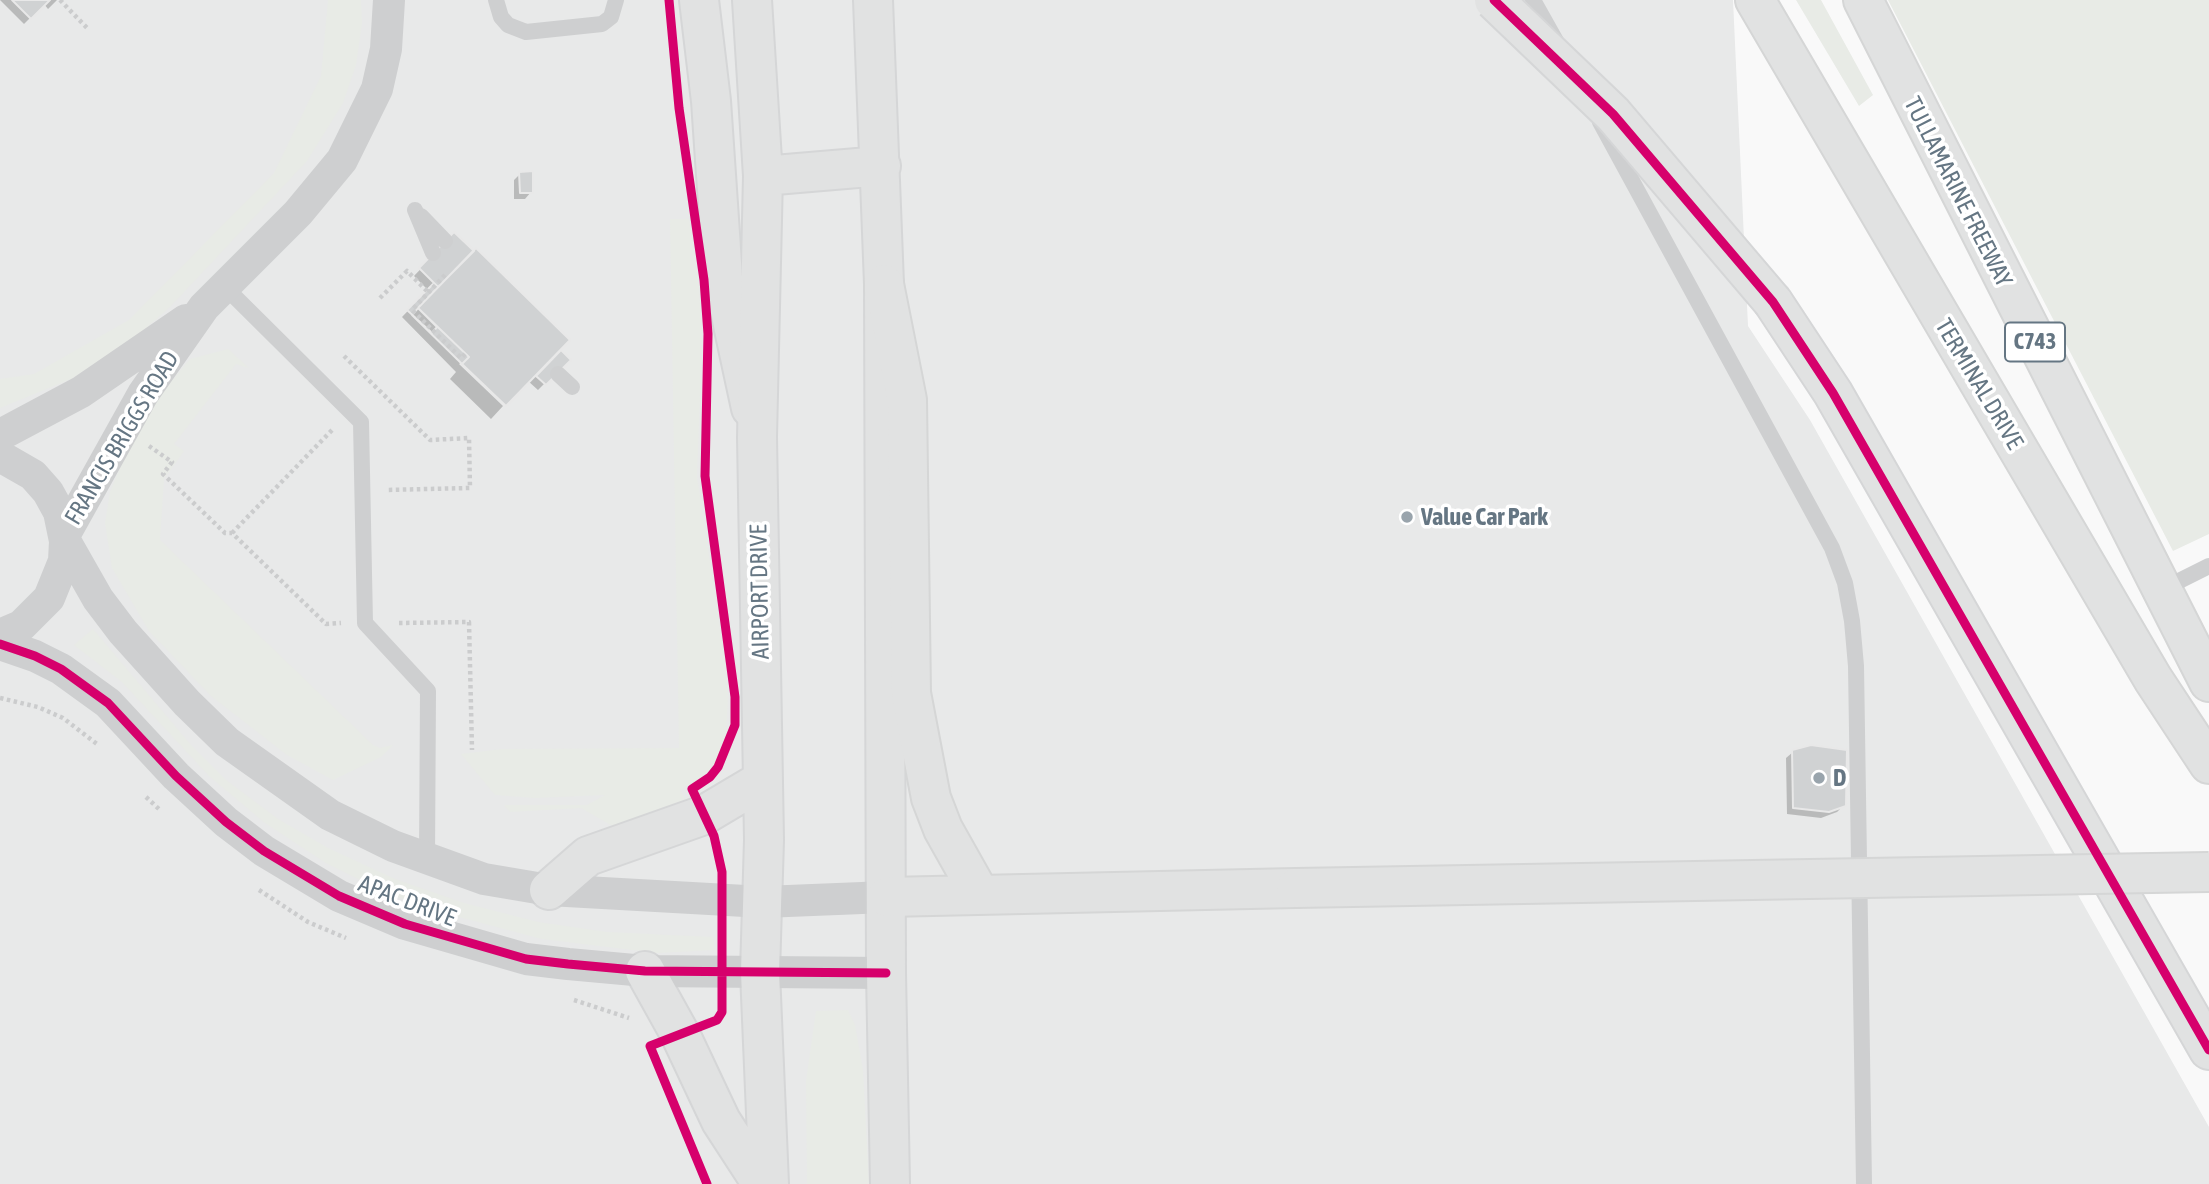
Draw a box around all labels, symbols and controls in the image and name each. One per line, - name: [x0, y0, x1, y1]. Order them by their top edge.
- street label: TULLAMARINE FREEWAY: [1898, 92, 2018, 292]
- street label: TERMINAL DRIVE: [1929, 314, 2029, 454]
- road number: C743: [2005, 322, 2065, 362]
- street label: FRANCIS BRIGGS ROAD: [59, 346, 185, 530]
- place label: Value Car Park: [1421, 503, 1548, 531]
- marker: Value Car Park: [1399, 509, 1415, 525]
- street label: AIRPORT DRIVE: [744, 524, 776, 660]
- place label: D: [1833, 764, 1846, 792]
- marker: D: [1811, 770, 1827, 786]
- street label: APAC DRIVE: [354, 869, 460, 933]

